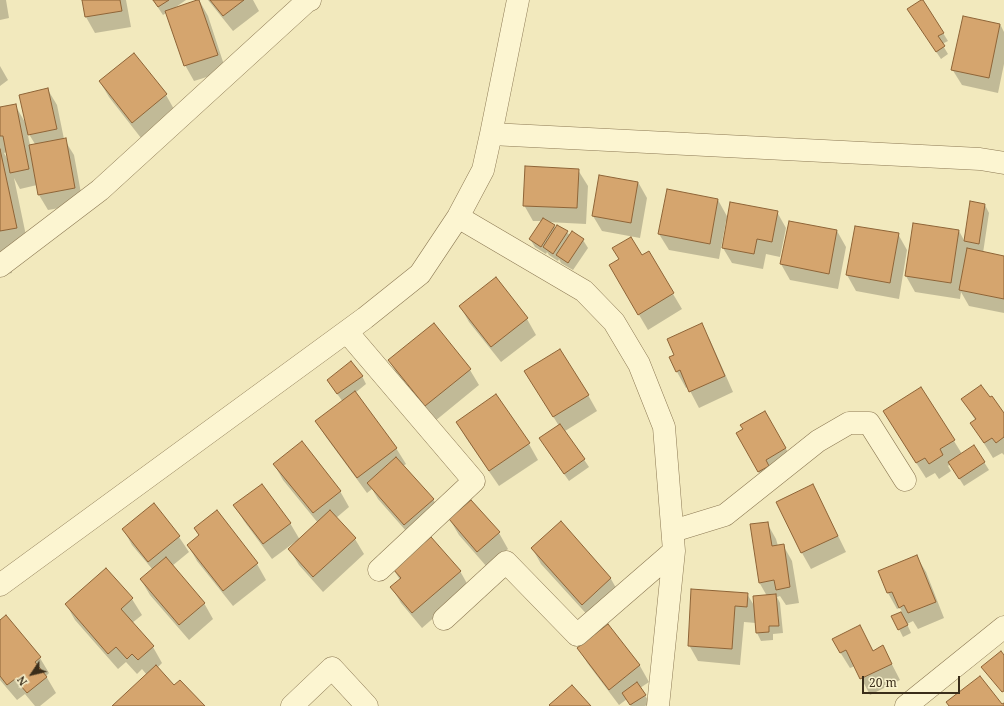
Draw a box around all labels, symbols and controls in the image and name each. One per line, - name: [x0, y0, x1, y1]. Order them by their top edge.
- north arrow: [12, 654, 52, 694]
- scale bar: [864, 668, 962, 694]
- text: N: [13, 673, 30, 689]
- text: 20 m: [869, 674, 897, 691]

